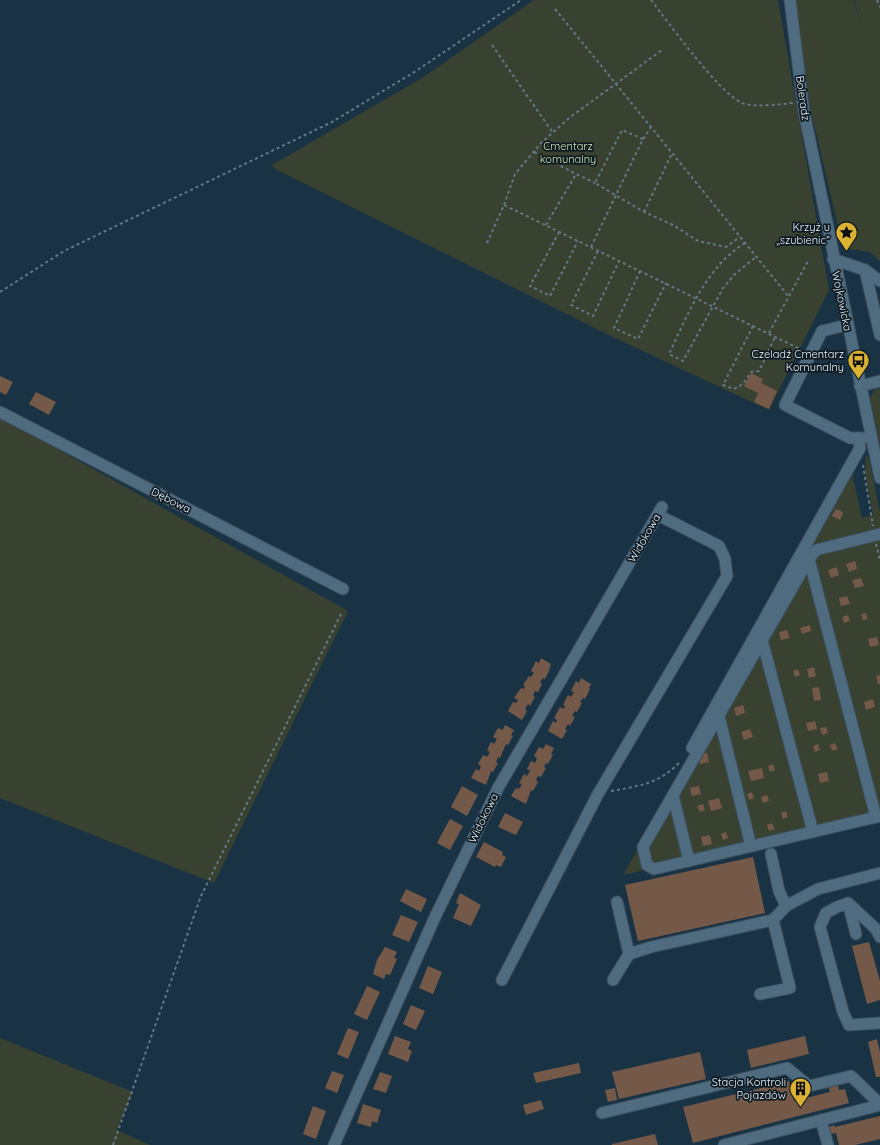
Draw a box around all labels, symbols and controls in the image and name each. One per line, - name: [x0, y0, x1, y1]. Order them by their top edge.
- street label: Boleradz: [793, 75, 813, 121]
- park label: Cmentarz komunalny: [540, 139, 596, 166]
- place label: Krzyż u „szubienic”: [776, 220, 830, 247]
- place icon: Krzyż u „szubienic”: [833, 220, 859, 253]
- street label: Wojkowicka: [829, 270, 855, 332]
- place label: Czeladź Cmentarz Komunalny: [752, 347, 844, 374]
- bus stop icon: Czeladź Cmentarz Komunalny: [846, 347, 872, 380]
- street label: Dębowa: [149, 484, 193, 516]
- street label: Widokowa: [625, 511, 663, 565]
- street label: Widokowa: [465, 791, 501, 845]
- place label: Stacja Kontroli Pojazdów: [712, 1075, 786, 1102]
- building icon: Stacja Kontroli Pojazdów: [788, 1075, 814, 1108]

